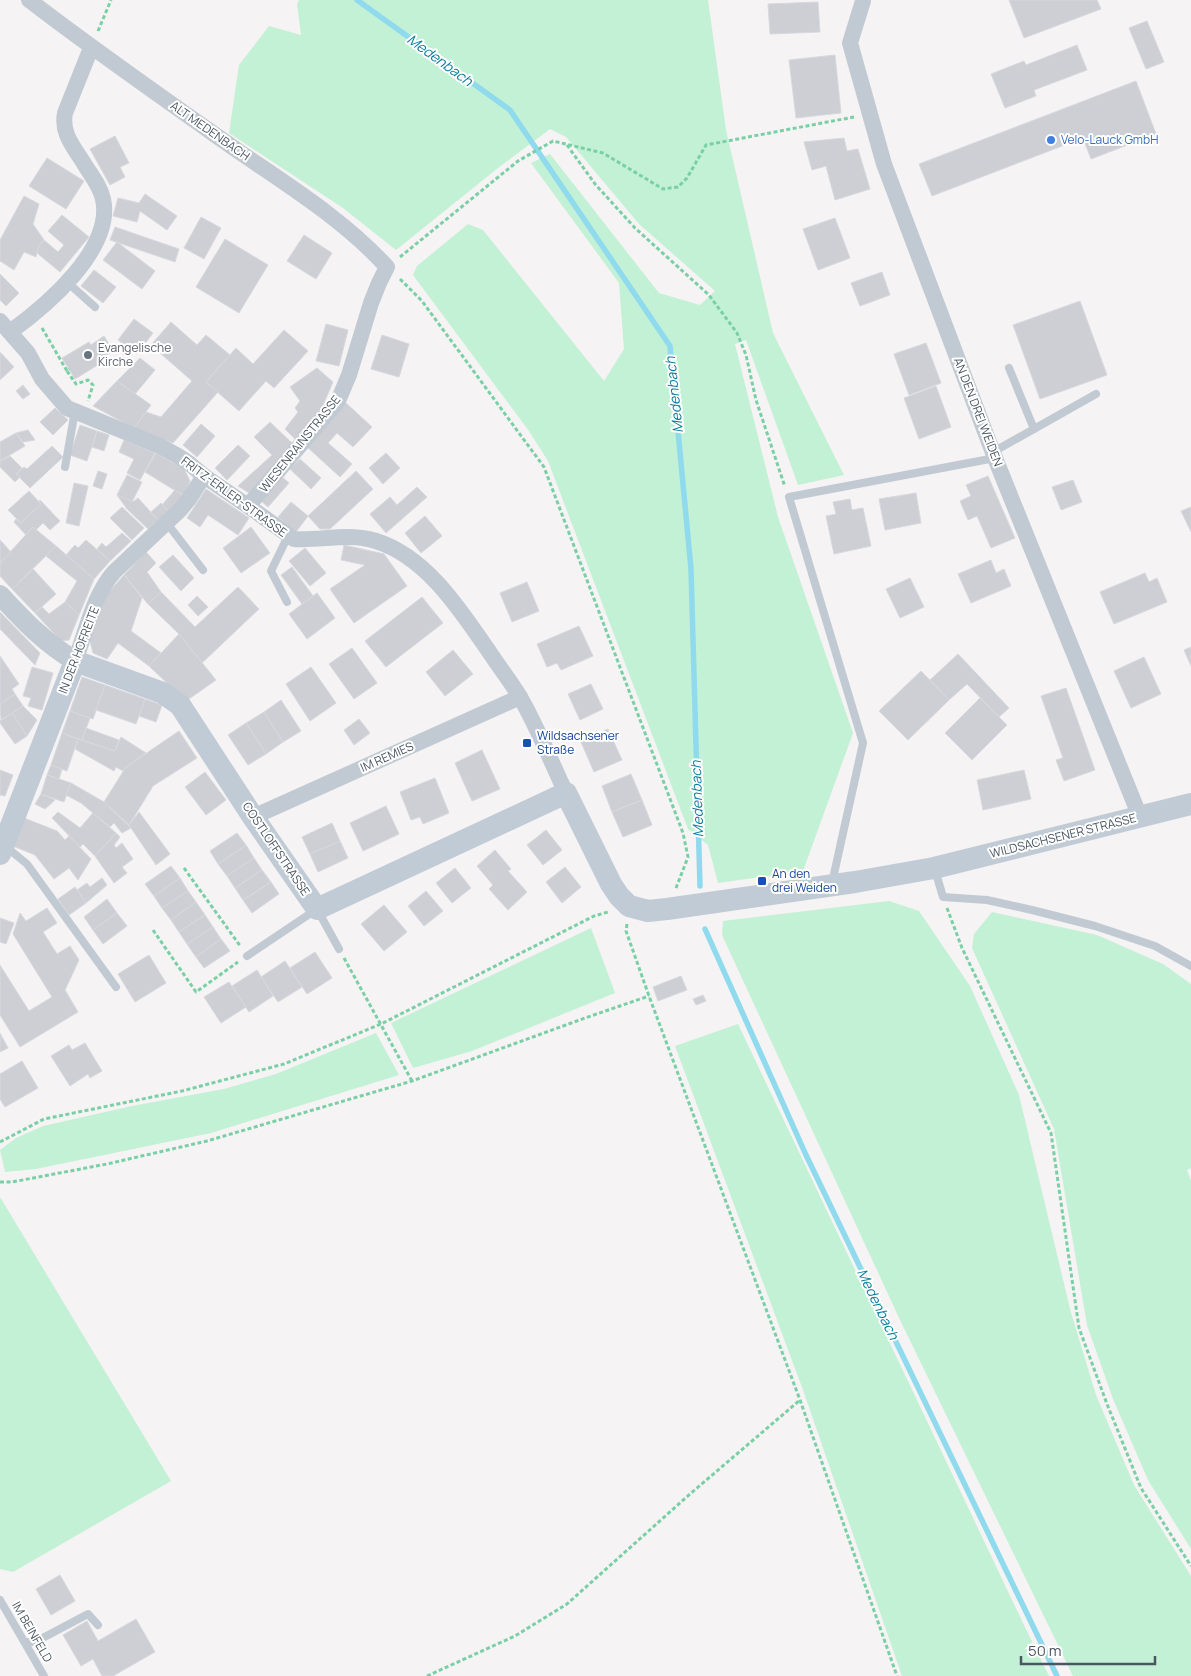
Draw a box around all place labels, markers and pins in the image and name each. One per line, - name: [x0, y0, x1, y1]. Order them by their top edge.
- place label: Velo-Lauck GmbH: [1061, 131, 1158, 148]
- marker: Velo-Lauck GmbH: [1045, 134, 1057, 146]
- place label: Evangelische Kirche: [98, 339, 171, 370]
- marker: Evangelische Kirche: [82, 349, 94, 361]
- place label: Wildsachsener Straße: [537, 727, 620, 758]
- marker: Wildsachsener Straße: [521, 737, 533, 749]
- place label: An den drei Weiden: [772, 865, 837, 896]
- marker: An den drei Weiden: [756, 875, 768, 887]

